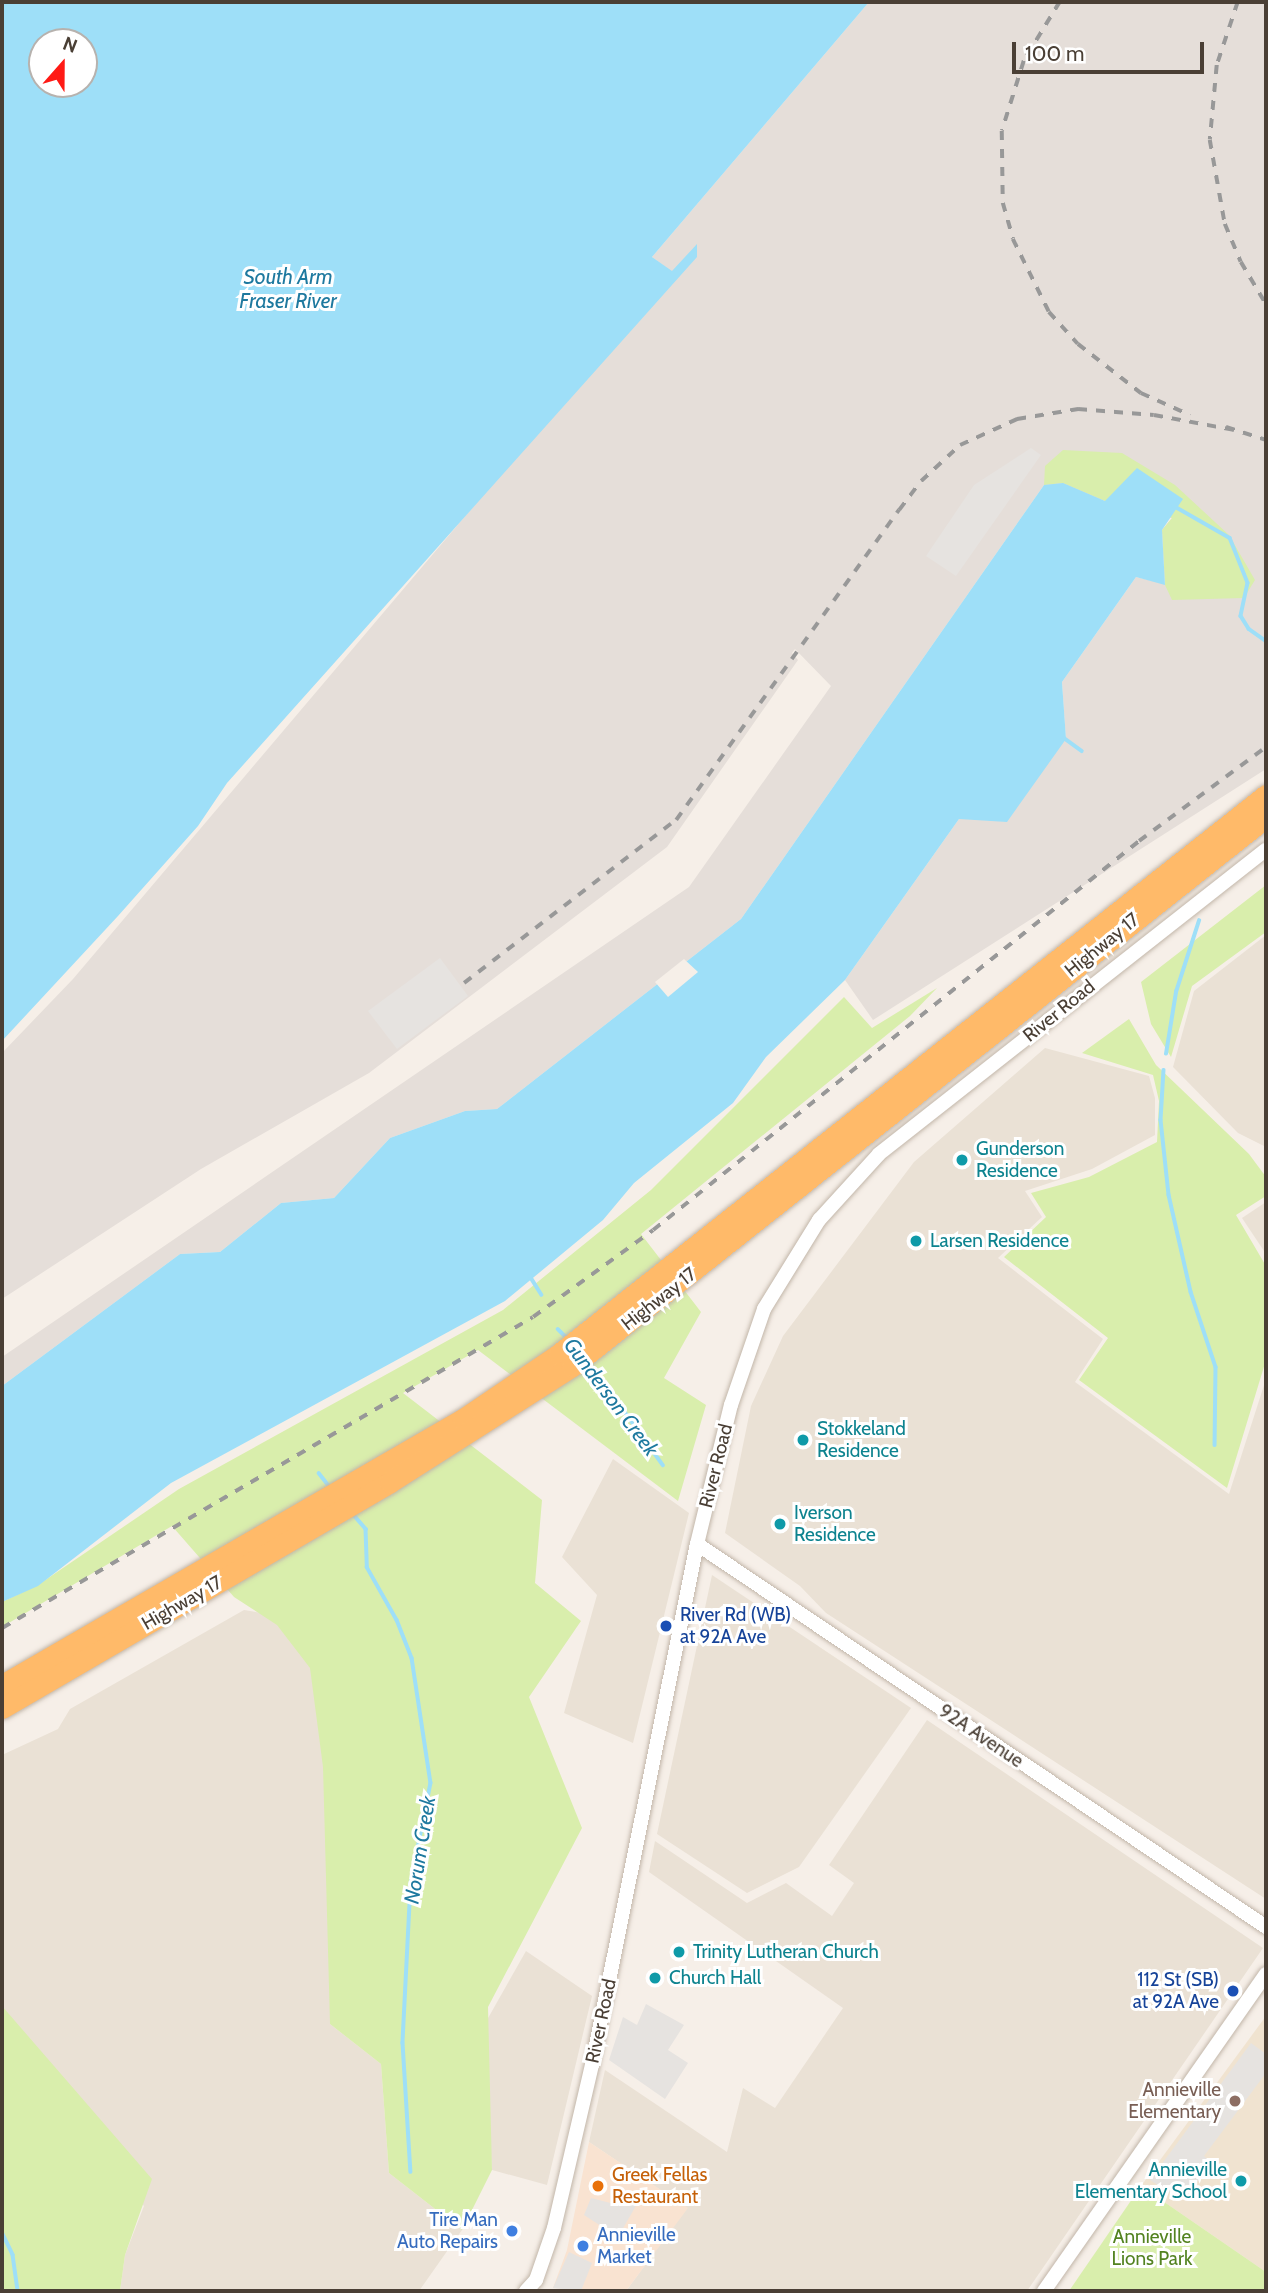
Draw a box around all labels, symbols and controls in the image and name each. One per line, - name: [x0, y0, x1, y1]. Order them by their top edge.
- north arrow: [28, 28, 98, 98]
- scale bar: [1016, 28, 1208, 72]
- text: N: [60, 32, 80, 58]
- text: 100 m: [1025, 41, 1084, 66]
- water label: South Arm Fraser River: [239, 264, 337, 314]
- street label: Highway 17: [1060, 908, 1144, 982]
- street label: River Road: [1019, 975, 1099, 1047]
- place label: Gunderson Residence: [976, 1138, 1064, 1182]
- marker: Gunderson Residence: [954, 1152, 970, 1168]
- place label: Larsen Residence: [930, 1230, 1069, 1252]
- marker: Larsen Residence: [908, 1233, 924, 1249]
- street label: Highway 17: [617, 1263, 701, 1335]
- water label: Gunderson Creek: [558, 1333, 664, 1461]
- place label: Stokkeland Residence: [817, 1418, 906, 1462]
- street label: River Road: [695, 1422, 737, 1510]
- marker: Stokkeland Residence: [795, 1432, 811, 1448]
- place label: Iverson Residence: [794, 1502, 876, 1546]
- marker: Iverson Residence: [772, 1516, 788, 1532]
- street label: Highway 17: [138, 1571, 226, 1635]
- place label: River Rd (WB) at 92A Ave: [680, 1604, 791, 1648]
- marker: River Rd (WB) at 92A Ave: [658, 1618, 674, 1634]
- street label: 92A Avenue: [934, 1699, 1028, 1773]
- water label: Norum Creek: [399, 1794, 441, 1906]
- place label: Trinity Lutheran Church: [693, 1941, 879, 1963]
- marker: Trinity Lutheran Church: [671, 1944, 687, 1960]
- place label: Church Hall: [669, 1967, 761, 1989]
- place label: 112 St (SB) at 92A Ave: [1133, 1969, 1219, 2013]
- marker: Church Hall: [647, 1970, 663, 1986]
- street label: River Road: [581, 1977, 621, 2065]
- marker: 112 St (SB) at 92A Ave: [1225, 1983, 1241, 1999]
- place label: Annieville Elementary: [1128, 2079, 1221, 2123]
- marker: Annieville Elementary: [1227, 2093, 1243, 2109]
- place label: Annieville Elementary School: [1075, 2159, 1227, 2203]
- place label: Greek Fellas Restaurant: [612, 2164, 707, 2208]
- marker: Annieville Elementary School: [1233, 2173, 1249, 2189]
- marker: Greek Fellas Restaurant: [590, 2178, 606, 2194]
- place label: Tire Man Auto Repairs: [397, 2209, 498, 2253]
- marker: Tire Man Auto Repairs: [504, 2223, 520, 2239]
- place label: Annieville Market: [597, 2224, 676, 2268]
- park label: Annieville Lions Park: [1112, 2226, 1192, 2270]
- marker: Annieville Market: [575, 2238, 591, 2254]

